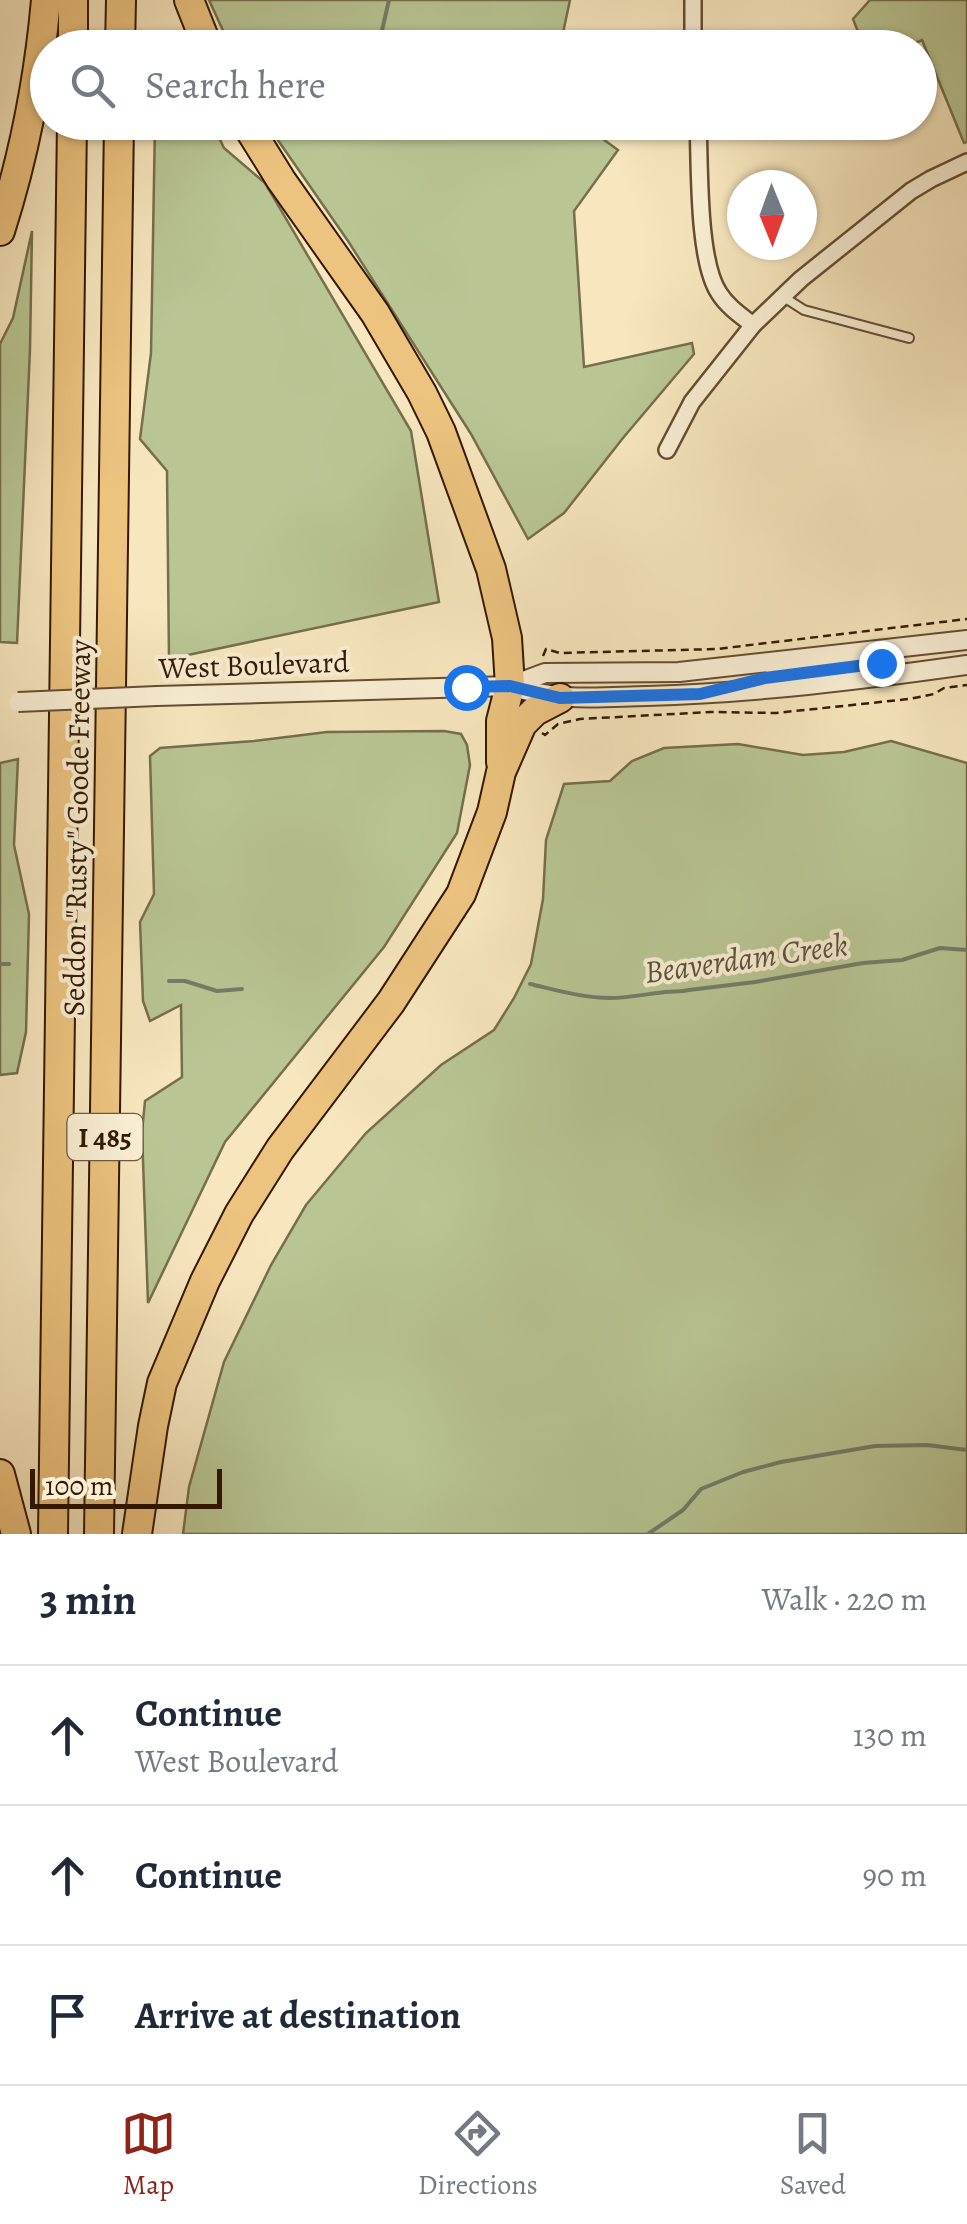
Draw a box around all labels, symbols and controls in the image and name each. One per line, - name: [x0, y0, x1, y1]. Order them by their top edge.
- search box: [30, 30, 937, 140]
- icon: search: [65, 58, 120, 113]
- text: Search here: [145, 59, 326, 111]
- north arrow: [727, 170, 817, 260]
- street label: Seddon "Rusty" Goode Freeway: [54, 639, 100, 1017]
- route end: [859, 641, 905, 687]
- street label: West Boulevard: [157, 642, 351, 688]
- route start: [444, 665, 490, 711]
- water label: Beaverdam Creek: [642, 922, 850, 994]
- road number: I 485: [68, 1114, 142, 1160]
- scale bar: [30, 1464, 222, 1508]
- text: 100 m: [45, 1467, 113, 1505]
- text: 3 min: [40, 1571, 136, 1628]
- text: Walk · 220 m: [762, 1577, 927, 1621]
- text: Continue: [135, 1687, 282, 1739]
- icon: ahead: [40, 1708, 95, 1763]
- text: 130 m: [853, 1713, 927, 1757]
- text: West Boulevard: [135, 1739, 338, 1783]
- icon: ahead: [40, 1848, 95, 1903]
- text: Continue: [135, 1849, 282, 1901]
- text: 90 m: [862, 1853, 927, 1897]
- icon: arrive: [40, 1988, 95, 2043]
- text: Arrive at destination: [135, 1989, 461, 2041]
- tab: Map: [121, 2106, 176, 2204]
- tab: Directions: [418, 2106, 538, 2204]
- tab: Saved: [780, 2106, 846, 2204]

